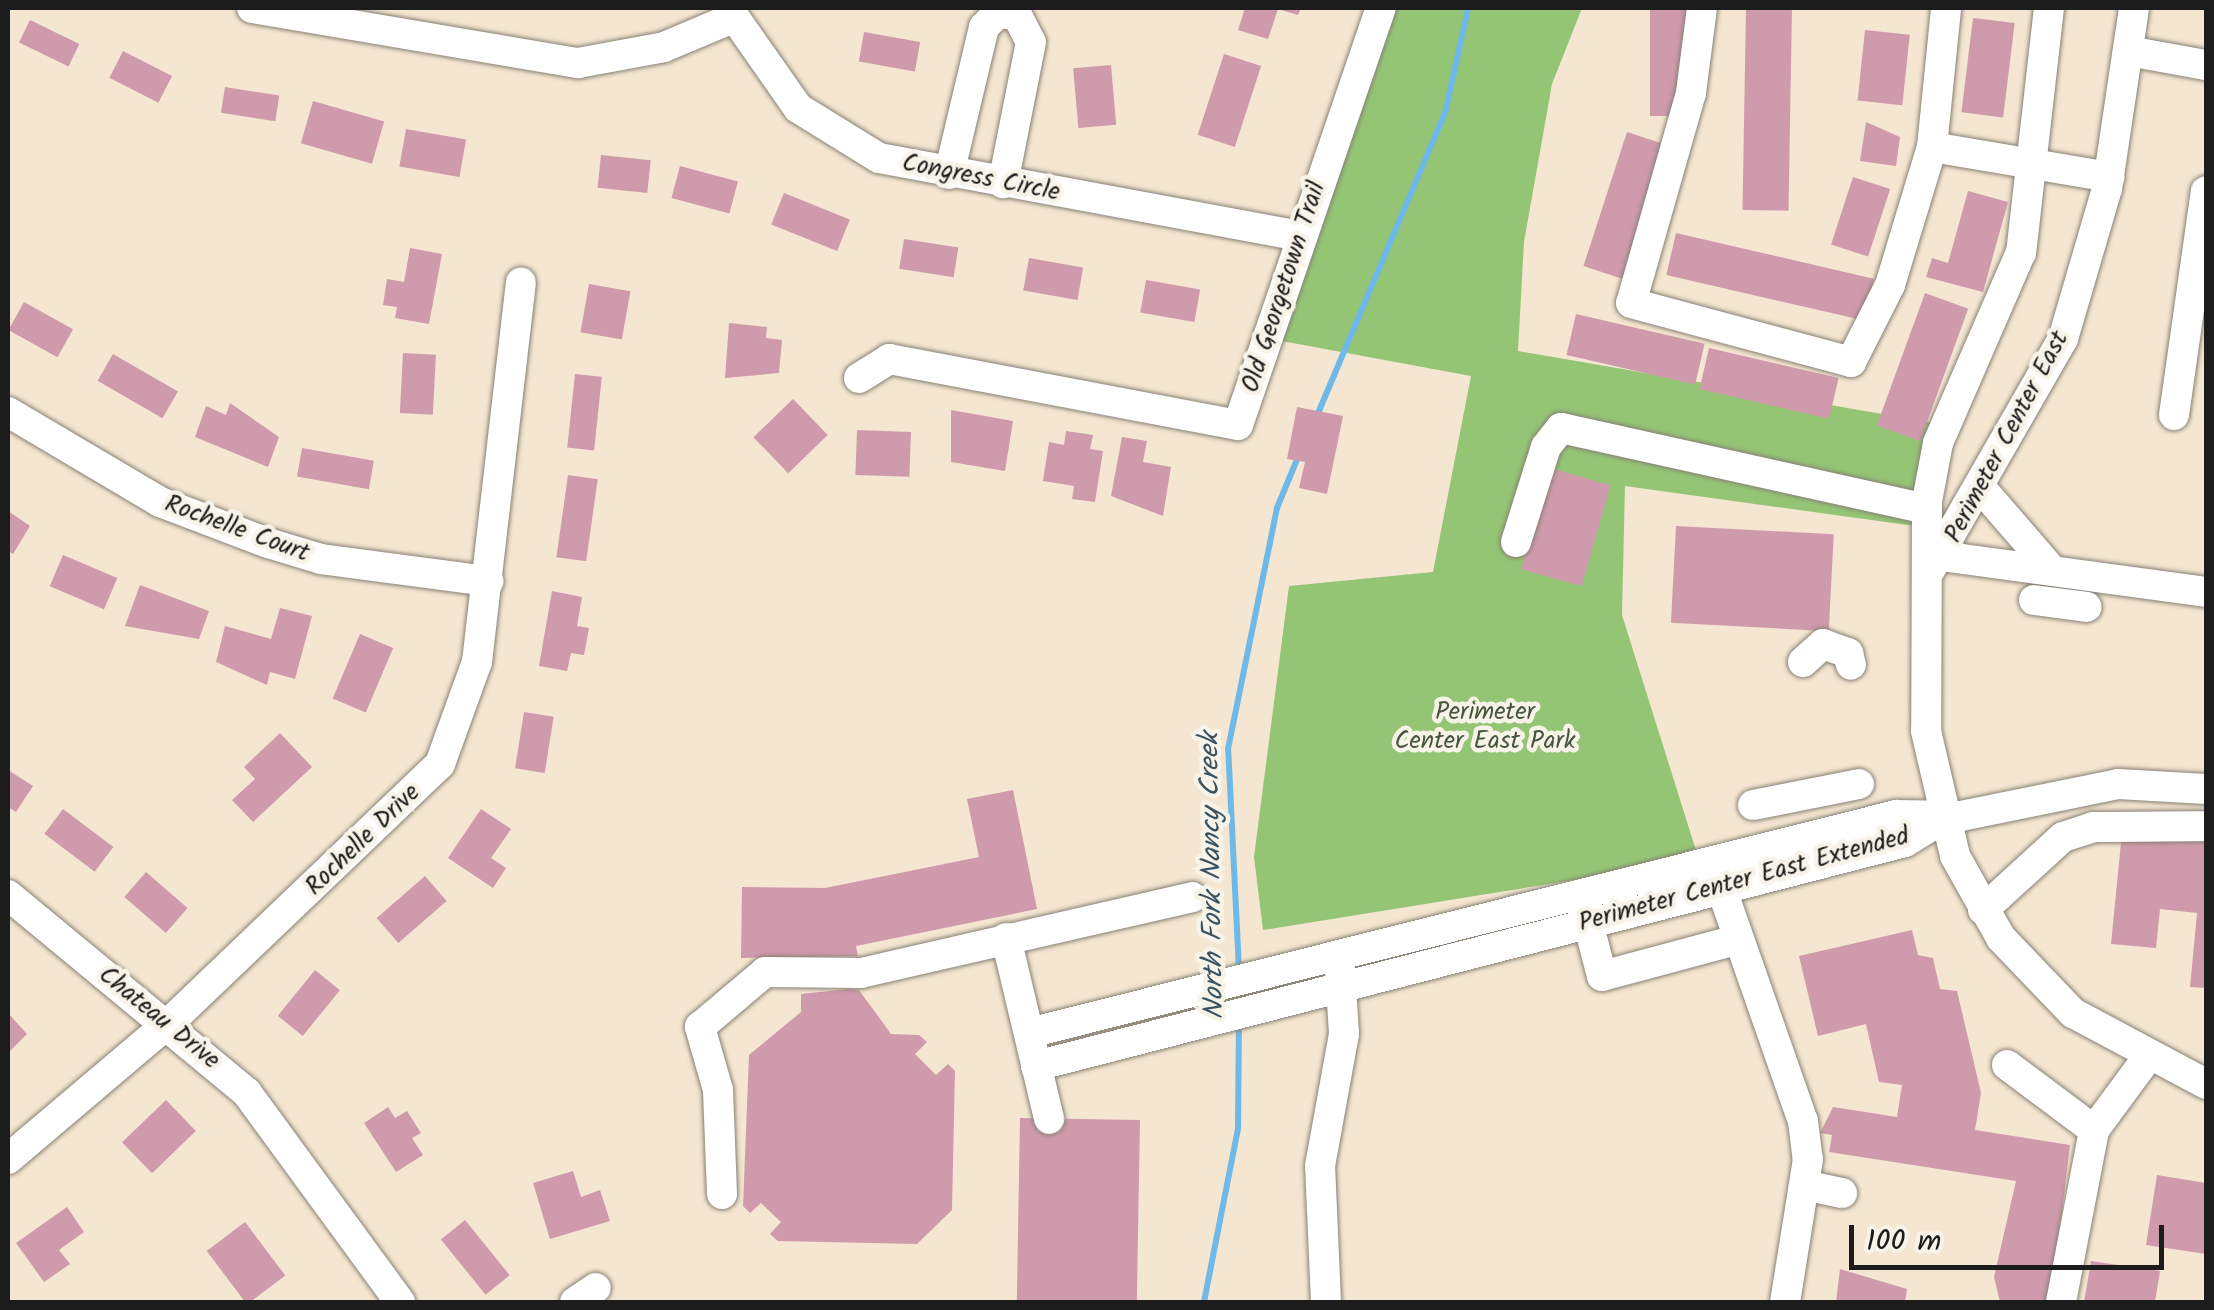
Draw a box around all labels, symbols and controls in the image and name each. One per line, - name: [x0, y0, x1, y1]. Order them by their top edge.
- street label: Congress Circle: [900, 148, 1062, 208]
- street label: Old Georgetown Trail: [1236, 178, 1332, 396]
- street label: Perimeter Center East: [1939, 326, 2075, 548]
- street label: Rochelle Court: [161, 489, 313, 569]
- park label: Perimeter Center East Park: [1395, 698, 1575, 757]
- water label: North Fork Nancy Creek: [1194, 732, 1232, 1020]
- street label: Rochelle Drive: [300, 778, 426, 902]
- street label: Perimeter Center East Extended: [1576, 821, 1912, 939]
- street label: Chateau Drive: [92, 960, 226, 1076]
- scale bar: [1854, 1205, 2169, 1267]
- text: 100 m: [1866, 1218, 1941, 1266]

